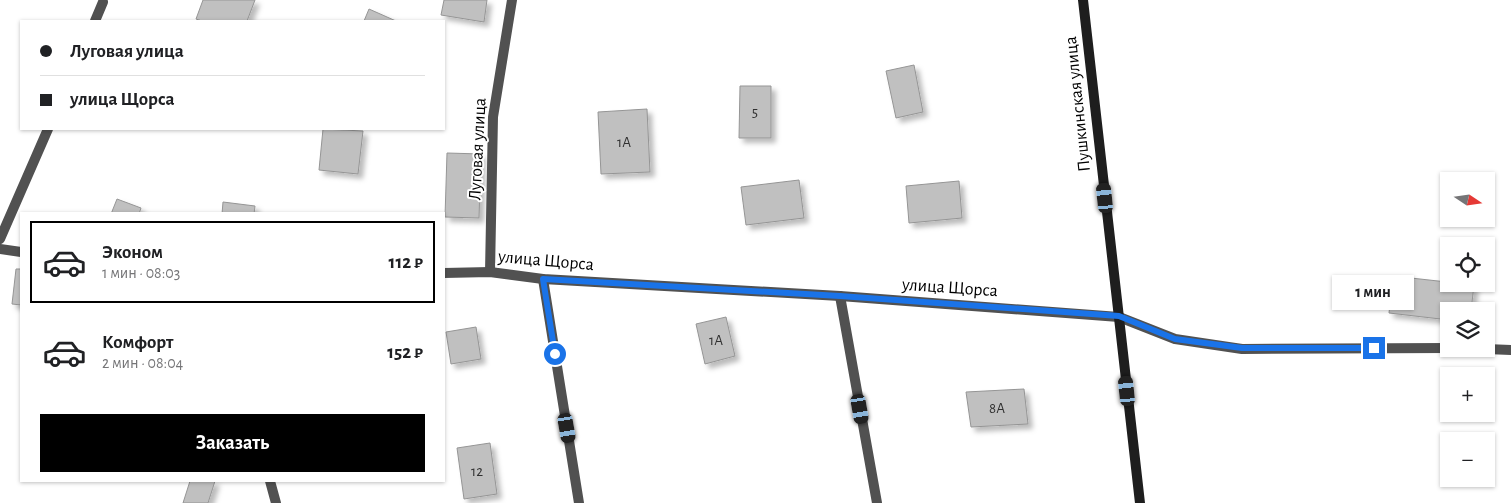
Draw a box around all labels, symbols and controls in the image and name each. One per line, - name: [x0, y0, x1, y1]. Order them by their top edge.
- street label: Пушкинская улица: [1062, 35, 1094, 173]
- text: Луговая улица: [70, 42, 184, 61]
- text: улица Щорса: [70, 90, 174, 109]
- street label: Луговая улица: [466, 97, 490, 201]
- house number: 5: [752, 105, 758, 120]
- house number: 1А: [617, 135, 631, 150]
- north arrow: [1440, 172, 1495, 228]
- map controls: [1440, 172, 1495, 487]
- car: [1095, 182, 1114, 214]
- button: locate: [1440, 237, 1495, 292]
- icon: car: [42, 240, 87, 285]
- text: Эконом: [102, 243, 163, 262]
- street label: улица Щорса: [496, 248, 595, 274]
- text: 112 ₽: [389, 253, 423, 272]
- text: 1 мин · 08:03: [102, 265, 180, 281]
- street label: улица Щорса: [901, 276, 998, 300]
- callout: 1 мин: [1333, 276, 1415, 310]
- text: 1 мин: [1355, 284, 1391, 300]
- button: layers: [1440, 302, 1495, 357]
- icon: car: [42, 330, 87, 375]
- text: Комфорт: [102, 333, 173, 352]
- house number: 1А: [709, 333, 723, 348]
- route end: [1363, 337, 1385, 359]
- text: 152 ₽: [387, 343, 423, 362]
- route start: [544, 343, 566, 365]
- text: 2 мин · 08:04: [102, 355, 183, 371]
- button: +: [1440, 367, 1495, 422]
- car: [1117, 375, 1136, 407]
- car: [850, 393, 869, 425]
- house number: 8А: [989, 401, 1005, 416]
- car: [557, 412, 576, 444]
- button: Заказать: [40, 414, 425, 472]
- button: −: [1440, 432, 1495, 487]
- house number: 12: [471, 464, 483, 479]

